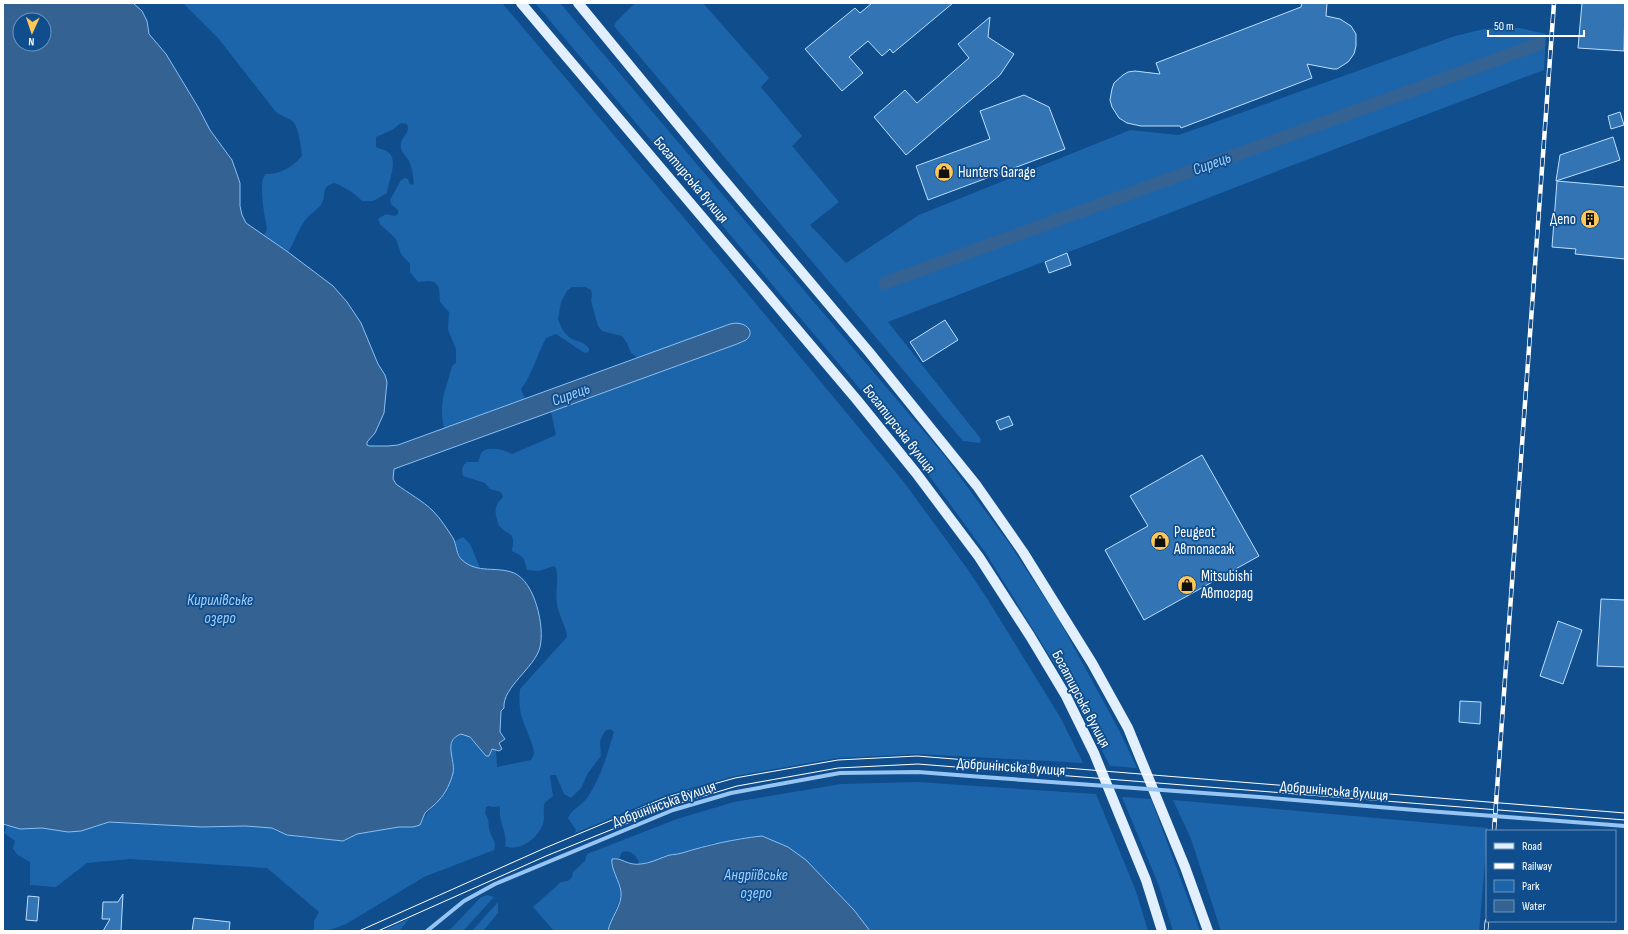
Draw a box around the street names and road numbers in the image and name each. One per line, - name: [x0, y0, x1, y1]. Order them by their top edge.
- street label: Богатирська вулиця: [649, 133, 733, 227]
- street label: Богатирська вулиця: [858, 381, 940, 477]
- street label: Богатирська вулиця: [1047, 647, 1115, 751]
- street label: Добринінська вулиця: [956, 754, 1066, 780]
- street label: Добринінська вулиця: [610, 776, 718, 832]
- street label: Добринінська вулиця: [1279, 777, 1389, 805]

